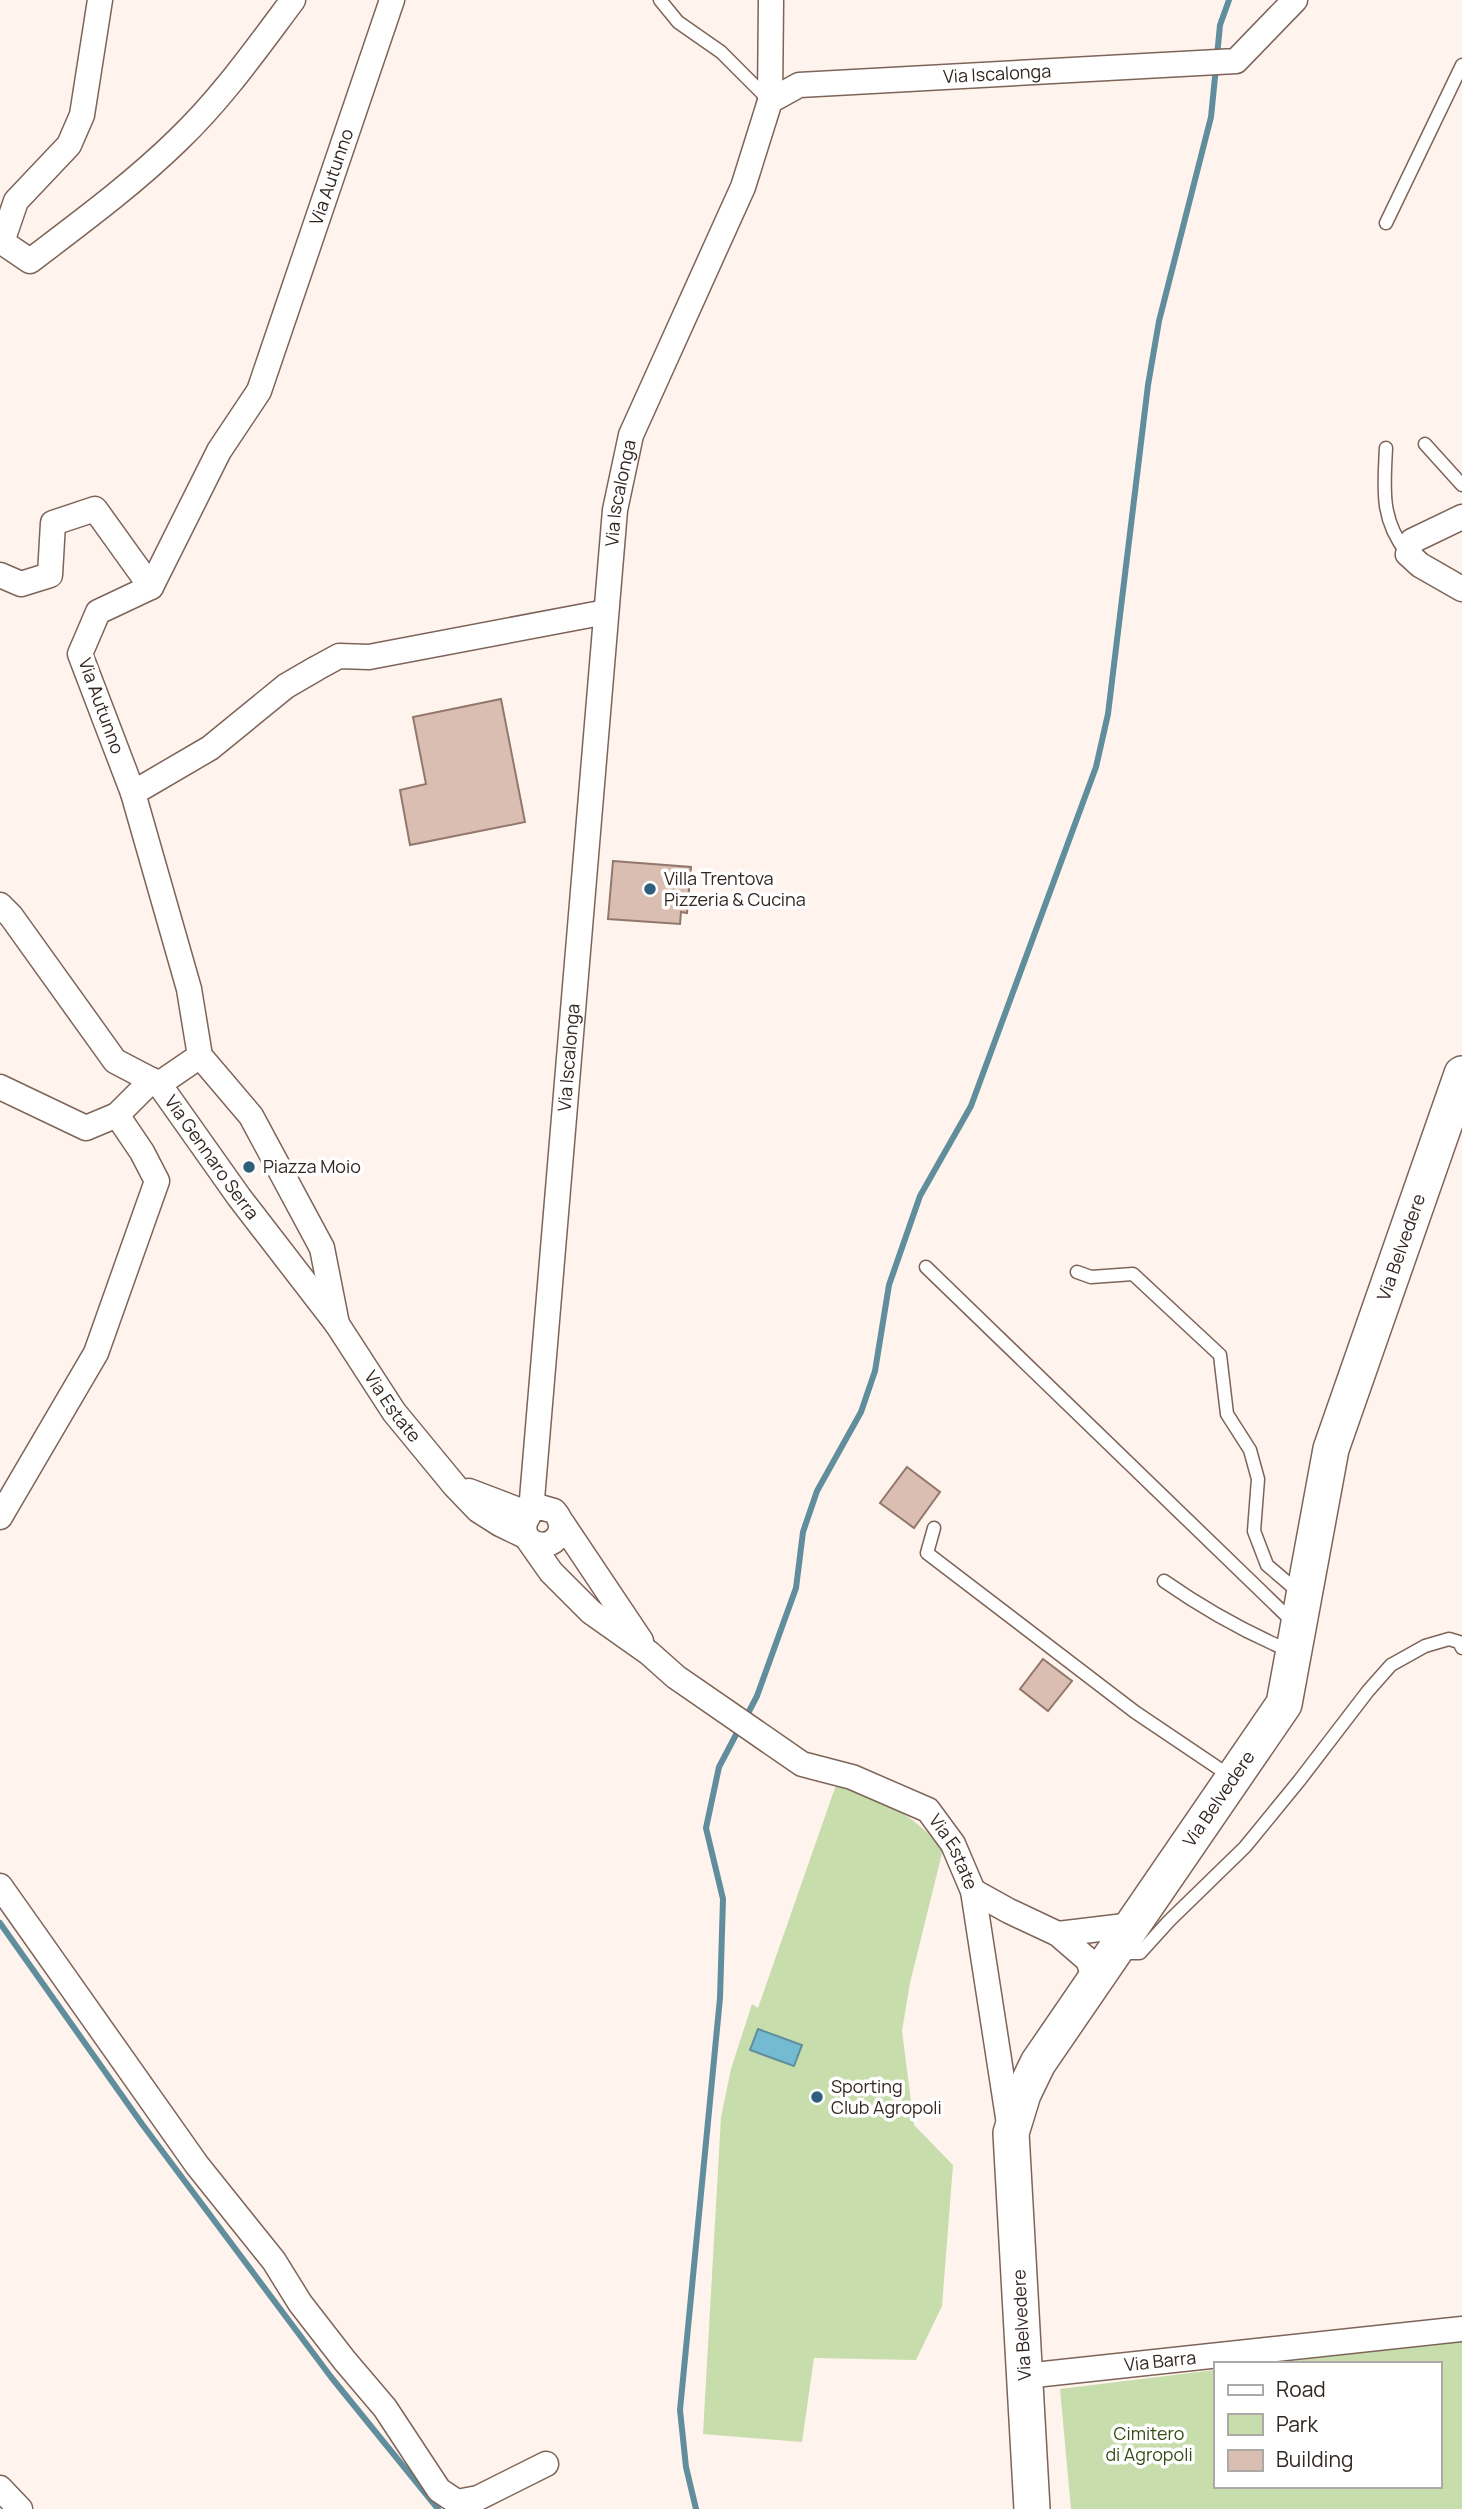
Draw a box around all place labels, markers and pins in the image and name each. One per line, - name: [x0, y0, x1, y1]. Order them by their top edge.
- place label: Villa Trentova Pizzeria & Cucina: [664, 866, 806, 911]
- marker: Villa Trentova Pizzeria & Cucina: [642, 881, 658, 897]
- place label: Piazza Moio: [263, 1154, 361, 1178]
- marker: Piazza Moio: [241, 1159, 257, 1175]
- place label: Sporting Club Agropoli: [831, 2074, 942, 2119]
- marker: Sporting Club Agropoli: [809, 2089, 825, 2105]

